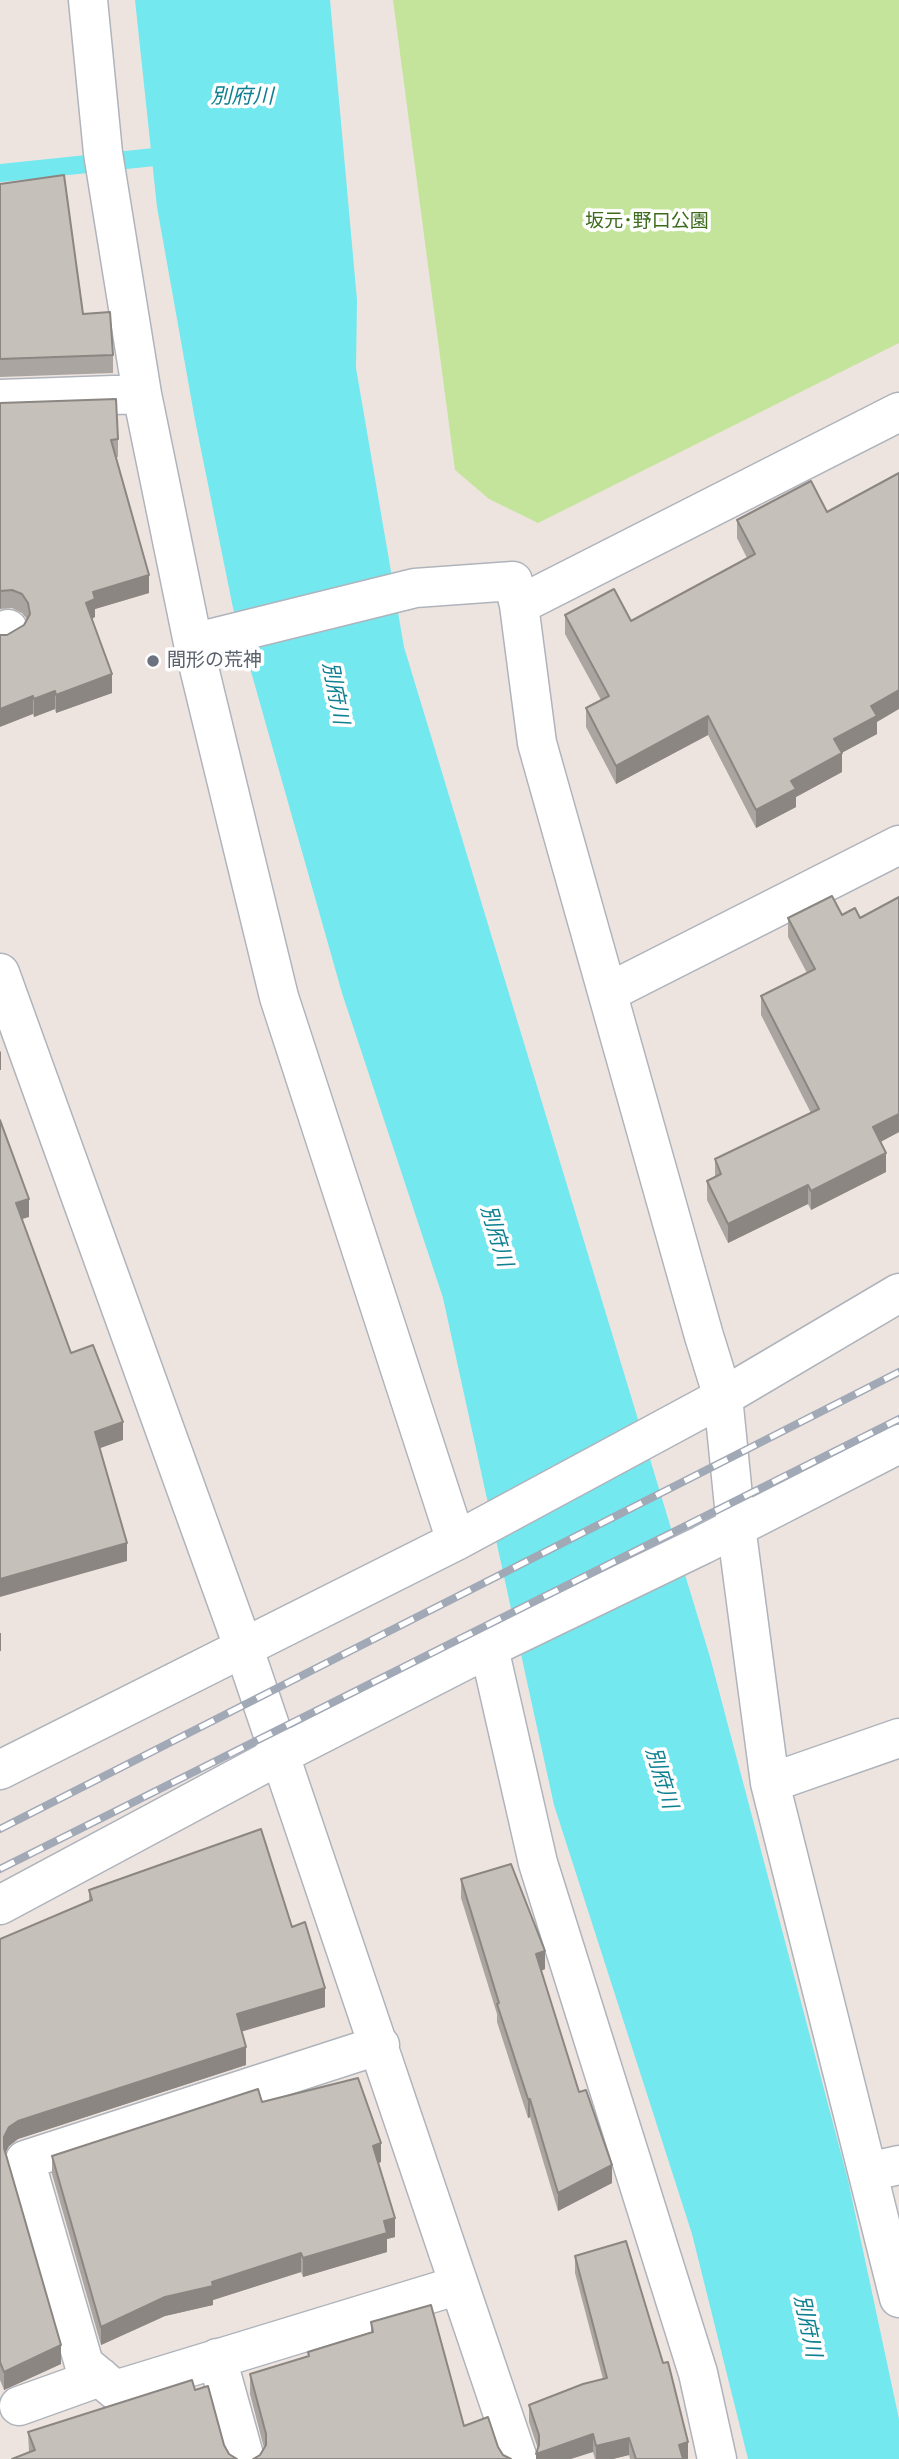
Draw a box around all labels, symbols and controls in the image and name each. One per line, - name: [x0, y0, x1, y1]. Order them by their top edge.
- water label: 別府川: [211, 84, 273, 110]
- park label: 坂元･野口公園: [585, 211, 709, 233]
- place label: 間形の荒神: [167, 650, 262, 672]
- marker: 間形の荒神: [145, 653, 161, 669]
- water label: 別府川: [317, 660, 353, 726]
- water label: 別府川: [475, 1202, 517, 1270]
- water label: 別府川: [640, 1744, 682, 1812]
- water label: 別府川: [788, 2293, 826, 2359]

